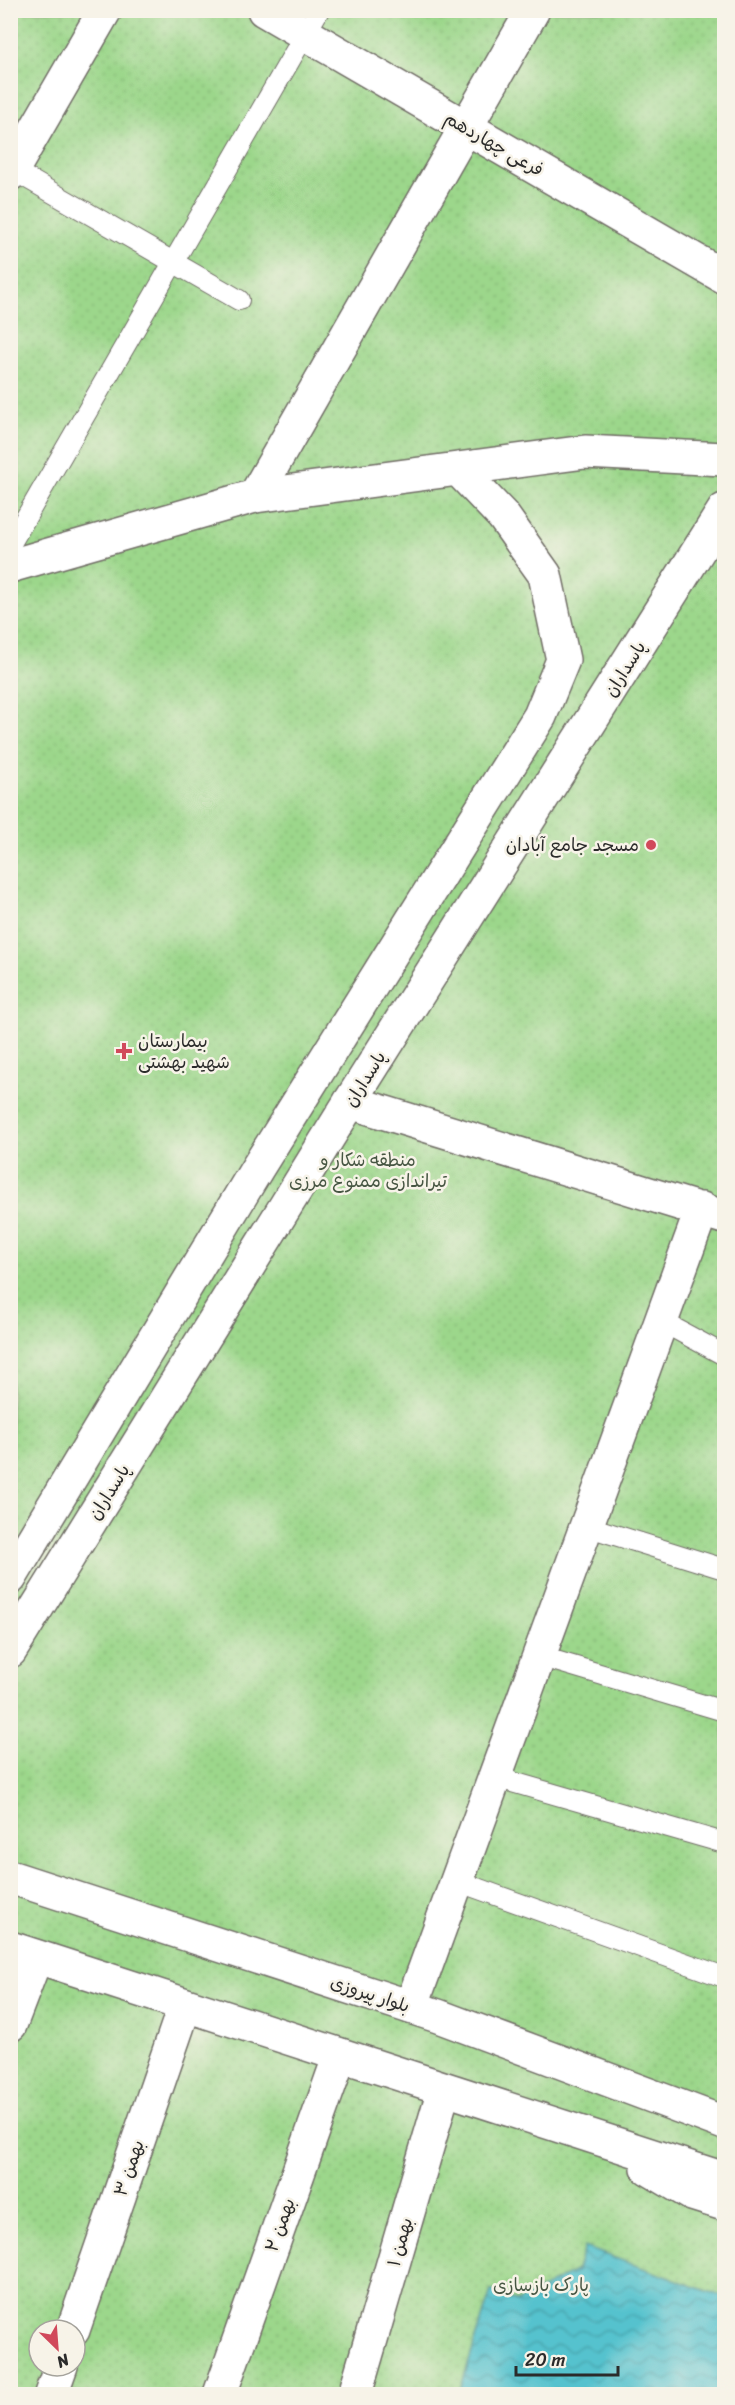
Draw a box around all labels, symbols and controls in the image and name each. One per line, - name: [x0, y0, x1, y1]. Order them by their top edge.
- street label: فرعی چهاردهم: [438, 103, 550, 185]
- street label: پاسداران: [595, 634, 655, 704]
- place label: مسجد جامع آبادان: [506, 829, 639, 861]
- marker: مسجد جامع آبادان: [644, 838, 658, 852]
- place label: بیمارستان شهید بهشتی: [138, 1025, 230, 1078]
- marker: بیمارستان شهید بهشتی: [115, 1042, 133, 1060]
- street label: پاسداران: [335, 1044, 395, 1114]
- park label: منطقه شکار و تیراندازی ممنوع مرزی: [289, 1144, 448, 1197]
- street label: پاسداران: [79, 1457, 139, 1527]
- street label: بلوار پیروزی: [326, 1966, 414, 2022]
- street label: بهمن ۳: [104, 2135, 154, 2201]
- street label: بهمن ۲: [255, 2193, 305, 2257]
- street label: بهمن ۱: [378, 2214, 422, 2270]
- park label: پارک بازسازی: [493, 2269, 589, 2301]
- north arrow: [27, 2318, 87, 2378]
- scale bar: [516, 2339, 618, 2377]
- text: 20 m: [525, 2344, 565, 2376]
- text: N: [51, 2345, 75, 2377]

